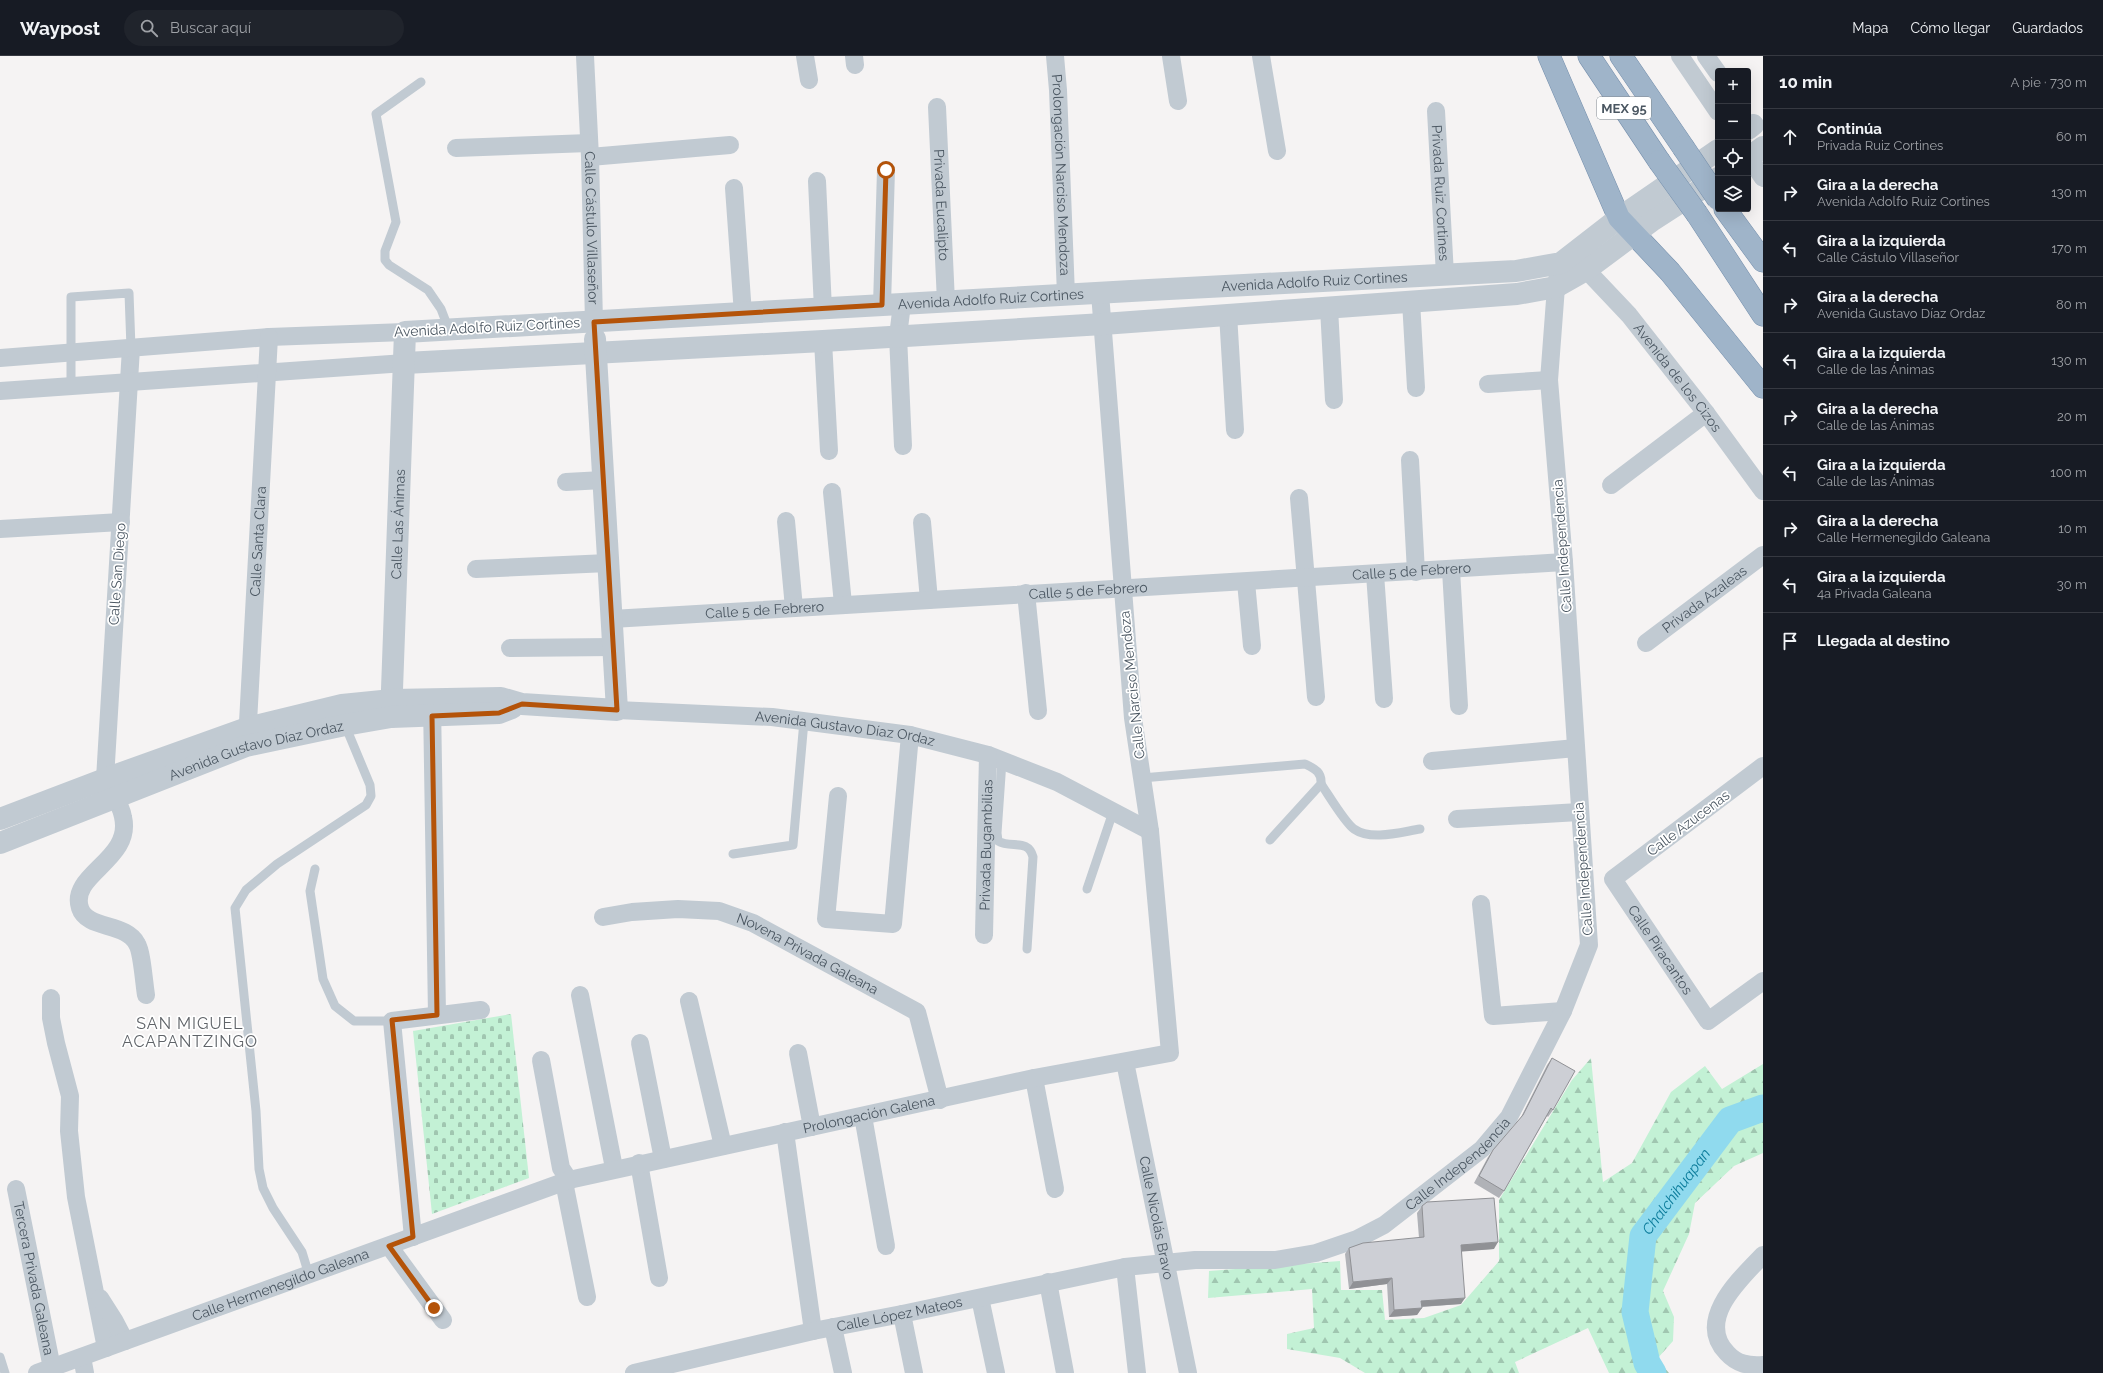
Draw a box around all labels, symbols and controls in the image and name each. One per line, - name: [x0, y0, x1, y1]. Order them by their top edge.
- search box: [124, 10, 404, 46]
- text: Waypost: [20, 17, 100, 39]
- icon: search: [138, 17, 160, 39]
- text: Buscar aquí: [170, 19, 251, 37]
- text: Mapa: [1852, 20, 1888, 36]
- text: Cómo llegar: [1910, 20, 1990, 36]
- text: Guardados: [2012, 20, 2083, 36]
- map controls: [1715, 68, 1751, 212]
- button: +: [1715, 68, 1751, 104]
- text: 10 min: [1779, 72, 1832, 92]
- street label: Prolongación Narciso Mendoza: [1049, 73, 1073, 276]
- text: A pie · 730 m: [2011, 75, 2087, 90]
- road number: MEX 95: [1597, 97, 1651, 119]
- button: −: [1715, 104, 1751, 140]
- text: Continúa: [1817, 120, 1882, 138]
- street label: Privada Ruiz Cortines: [1429, 124, 1452, 262]
- icon: ahead: [1779, 126, 1801, 148]
- text: 60 m: [2056, 129, 2087, 144]
- text: Privada Ruiz Cortines: [1817, 138, 1943, 153]
- button: locate: [1715, 140, 1751, 176]
- street label: Privada Eucalipto: [931, 149, 952, 261]
- street label: Calle Cástulo Villaseñor: [582, 151, 602, 305]
- route start: [877, 161, 895, 179]
- button: layers: [1715, 176, 1751, 212]
- text: Gira a la derecha: [1817, 176, 1938, 194]
- icon: right: [1779, 182, 1801, 204]
- text: 130 m: [2051, 185, 2087, 200]
- text: Avenida Adolfo Ruiz Cortines: [1817, 194, 1990, 209]
- text: Gira a la izquierda: [1817, 232, 1946, 250]
- icon: left: [1779, 238, 1801, 260]
- text: 170 m: [2051, 241, 2087, 256]
- text: Calle Cástulo Villaseñor: [1817, 250, 1959, 265]
- street label: Avenida Adolfo Ruiz Cortines: [1221, 269, 1408, 294]
- street label: Avenida Adolfo Ruiz Cortines: [897, 286, 1085, 312]
- text: Gira a la derecha: [1817, 288, 1938, 306]
- icon: right: [1779, 294, 1801, 316]
- text: 80 m: [2056, 297, 2087, 312]
- text: Avenida Gustavo Díaz Ordaz: [1817, 306, 1985, 321]
- street label: Avenida Adolfo Ruiz Cortines: [394, 314, 581, 340]
- street label: Avenida de los Cizos: [1631, 320, 1725, 435]
- text: Gira a la izquierda: [1817, 344, 1946, 362]
- icon: left: [1779, 350, 1801, 372]
- text: 130 m: [2051, 353, 2087, 368]
- text: Calle de las Ánimas: [1817, 362, 1934, 377]
- text: Gira a la derecha: [1817, 400, 1938, 418]
- icon: right: [1779, 406, 1801, 428]
- text: 20 m: [2057, 409, 2087, 424]
- text: Calle de las Ánimas: [1817, 418, 1934, 433]
- text: Gira a la izquierda: [1817, 456, 1946, 474]
- icon: left: [1779, 462, 1801, 484]
- text: 100 m: [2050, 465, 2087, 480]
- street label: Calle Las Ánimas: [388, 468, 408, 580]
- text: Calle de las Ánimas: [1817, 474, 1934, 489]
- street label: Calle Independencia: [1549, 479, 1575, 613]
- street label: Calle Santa Clara: [247, 486, 269, 597]
- text: Gira a la derecha: [1817, 512, 1938, 530]
- icon: right: [1779, 518, 1801, 540]
- text: 10 m: [2058, 521, 2087, 536]
- street label: Calle San Diego: [105, 522, 129, 626]
- text: Calle Hermenegildo Galeana: [1817, 530, 1990, 545]
- street label: Calle 5 de Febrero: [1352, 560, 1471, 583]
- street label: Privada Azaleas: [1659, 562, 1750, 636]
- text: Gira a la izquierda: [1817, 568, 1946, 586]
- icon: left: [1779, 574, 1801, 596]
- text: 30 m: [2057, 577, 2087, 592]
- street label: Calle 5 de Febrero: [1028, 579, 1148, 602]
- text: 4a Privada Galeana: [1817, 586, 1932, 601]
- street label: Calle 5 de Febrero: [705, 598, 825, 621]
- street label: Calle Narciso Mendoza: [1116, 610, 1148, 760]
- icon: arrive: [1779, 630, 1801, 652]
- text: Llegada al destino: [1817, 632, 1950, 650]
- street label: Avenida Gustavo Díaz Ordaz: [755, 708, 937, 749]
- street label: Avenida Gustavo Díaz Ordaz: [167, 718, 345, 784]
- street label: Privada Bugambilias: [977, 779, 995, 911]
- street label: Calle Azucenas: [1644, 787, 1733, 859]
- street label: Calle Independencia: [1570, 802, 1596, 936]
- street label: Calle Piracantos: [1625, 902, 1696, 998]
- street label: Novena Privada Galeana: [735, 910, 881, 998]
- district label: SAN MIGUEL ACAPANTZINGO: [122, 1014, 258, 1051]
- street label: Prolongación Galena: [801, 1092, 936, 1136]
- street label: Calle Independencia: [1402, 1114, 1513, 1214]
- water label: Chalchihuapan: [1638, 1145, 1714, 1238]
- street label: Calle Nicolás Bravo: [1136, 1155, 1177, 1281]
- street label: Tercera Privada Galeana: [11, 1200, 57, 1357]
- street label: Calle Hermenegildo Galeana: [190, 1245, 371, 1324]
- street label: Calle López Mateos: [835, 1293, 964, 1334]
- route end: [425, 1299, 443, 1317]

